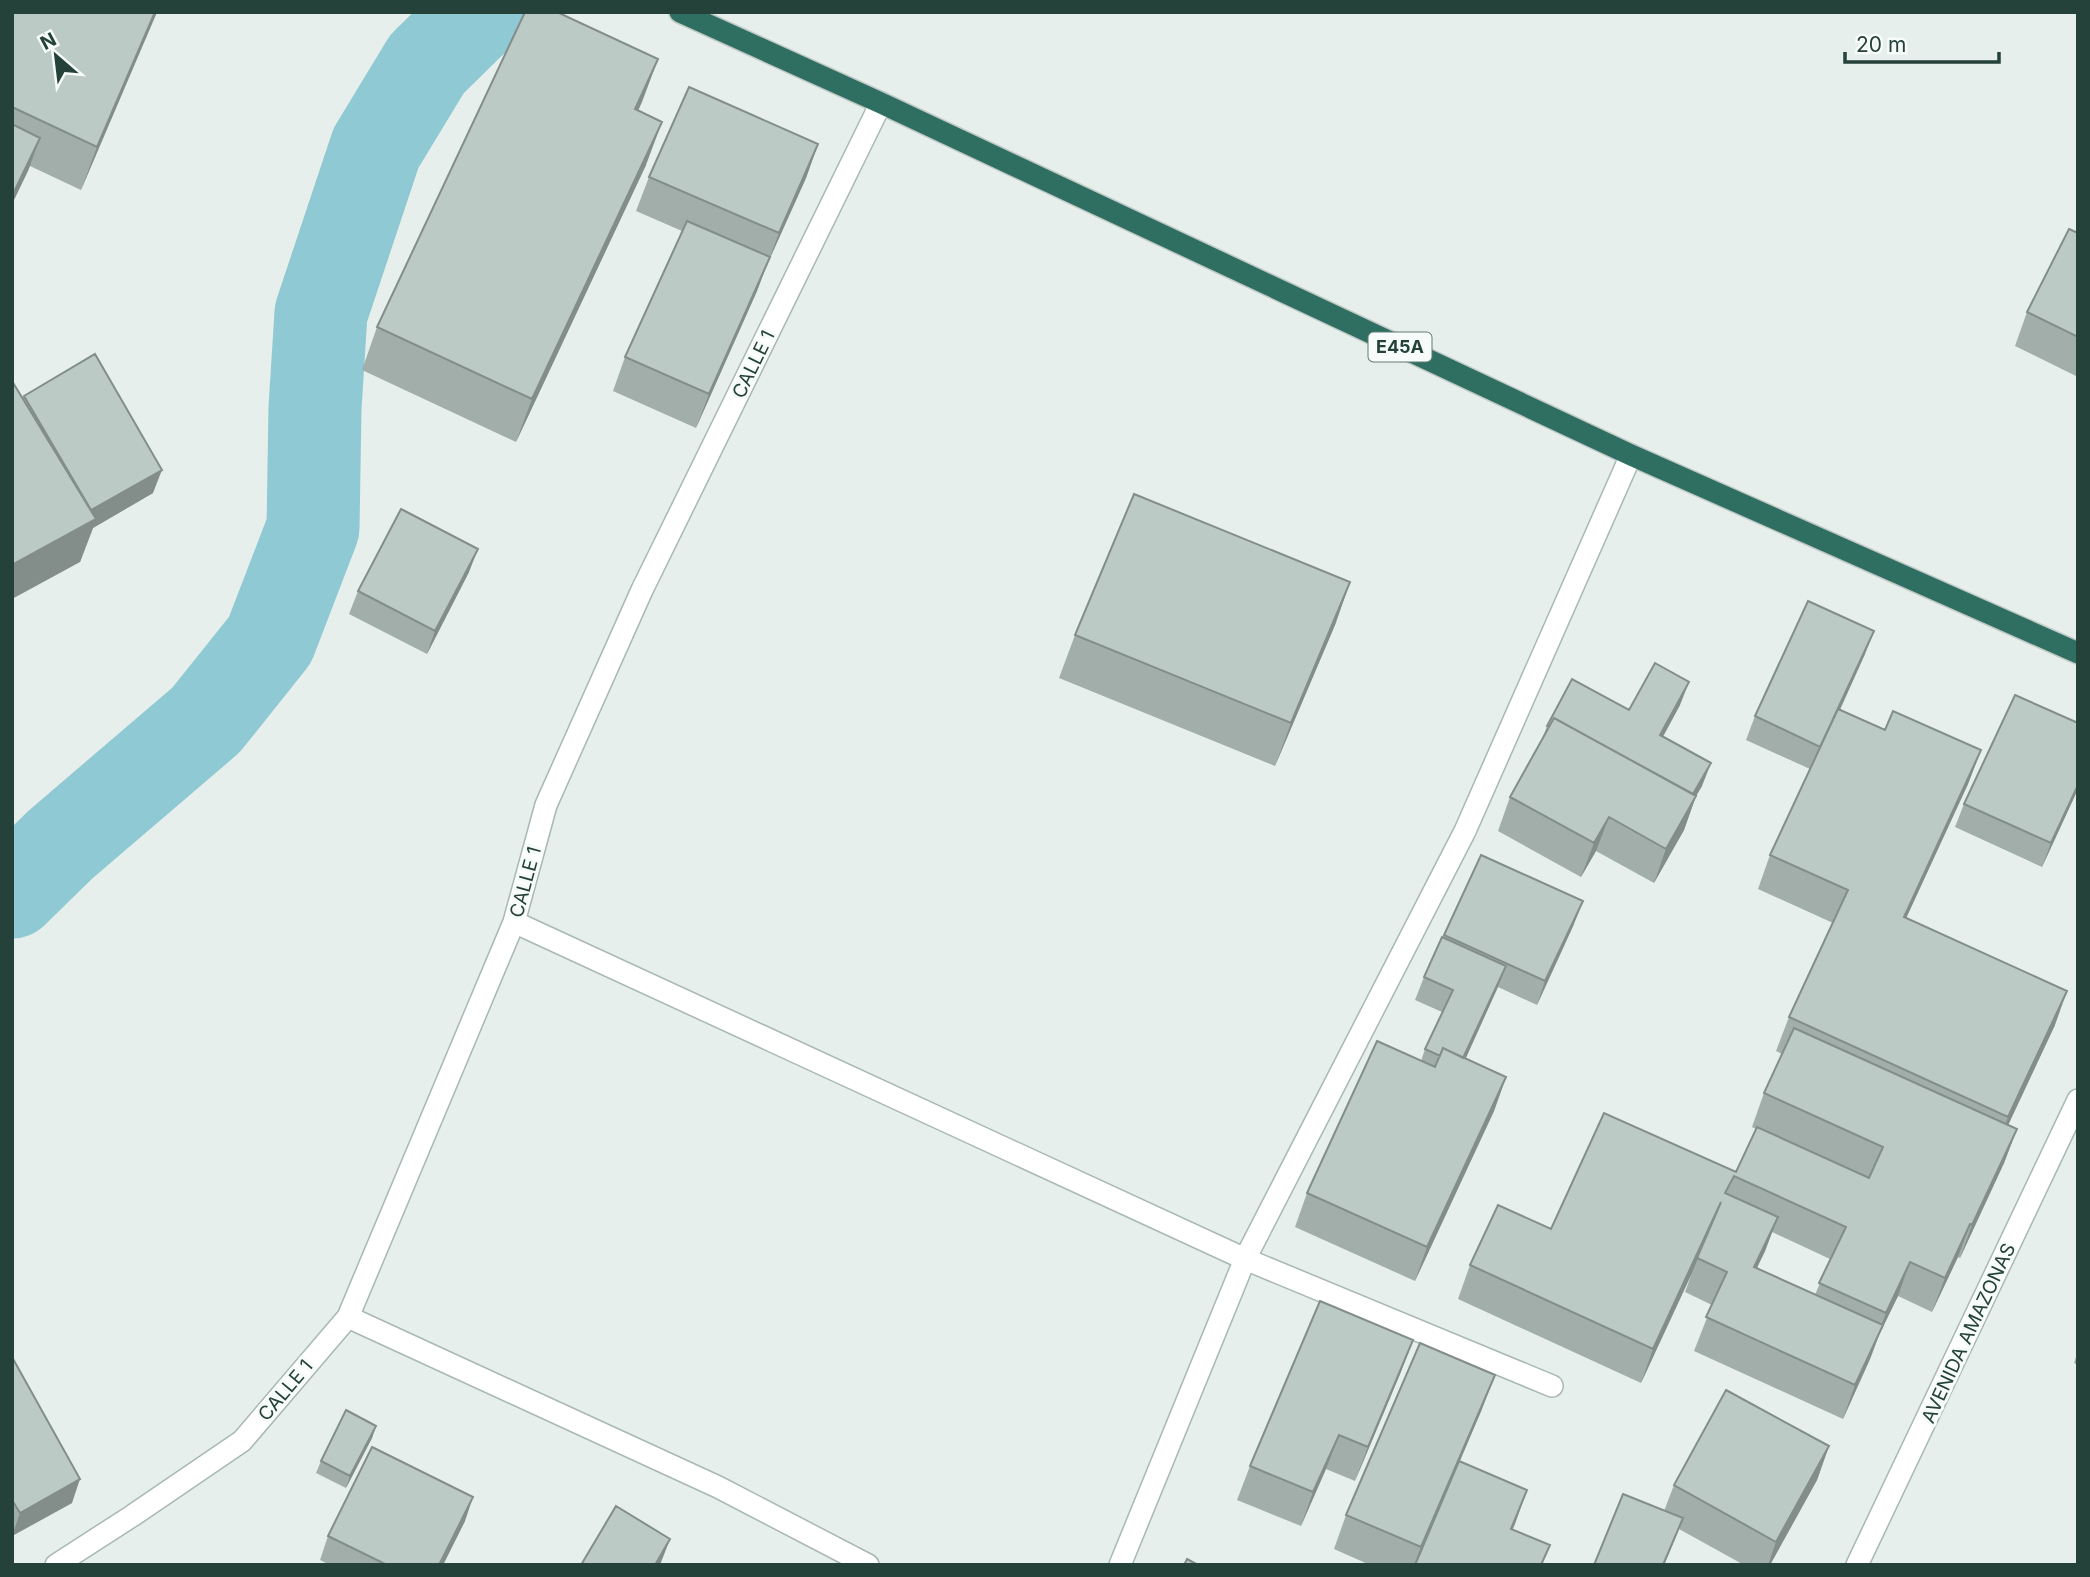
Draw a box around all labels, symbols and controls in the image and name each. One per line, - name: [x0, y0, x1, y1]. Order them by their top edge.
- north arrow: [21, 21, 91, 91]
- scale bar: [1845, 21, 1999, 65]
- text: N: [36, 28, 60, 55]
- text: 20 m: [1856, 32, 1906, 57]
- street label: CALLE 1: [727, 327, 780, 402]
- road number: E45A: [1368, 332, 1432, 362]
- street label: CALLE 1: [505, 844, 546, 920]
- street label: AVENIDA AMAZONAS: [1917, 1239, 2020, 1427]
- street label: CALLE 1: [253, 1355, 318, 1426]

